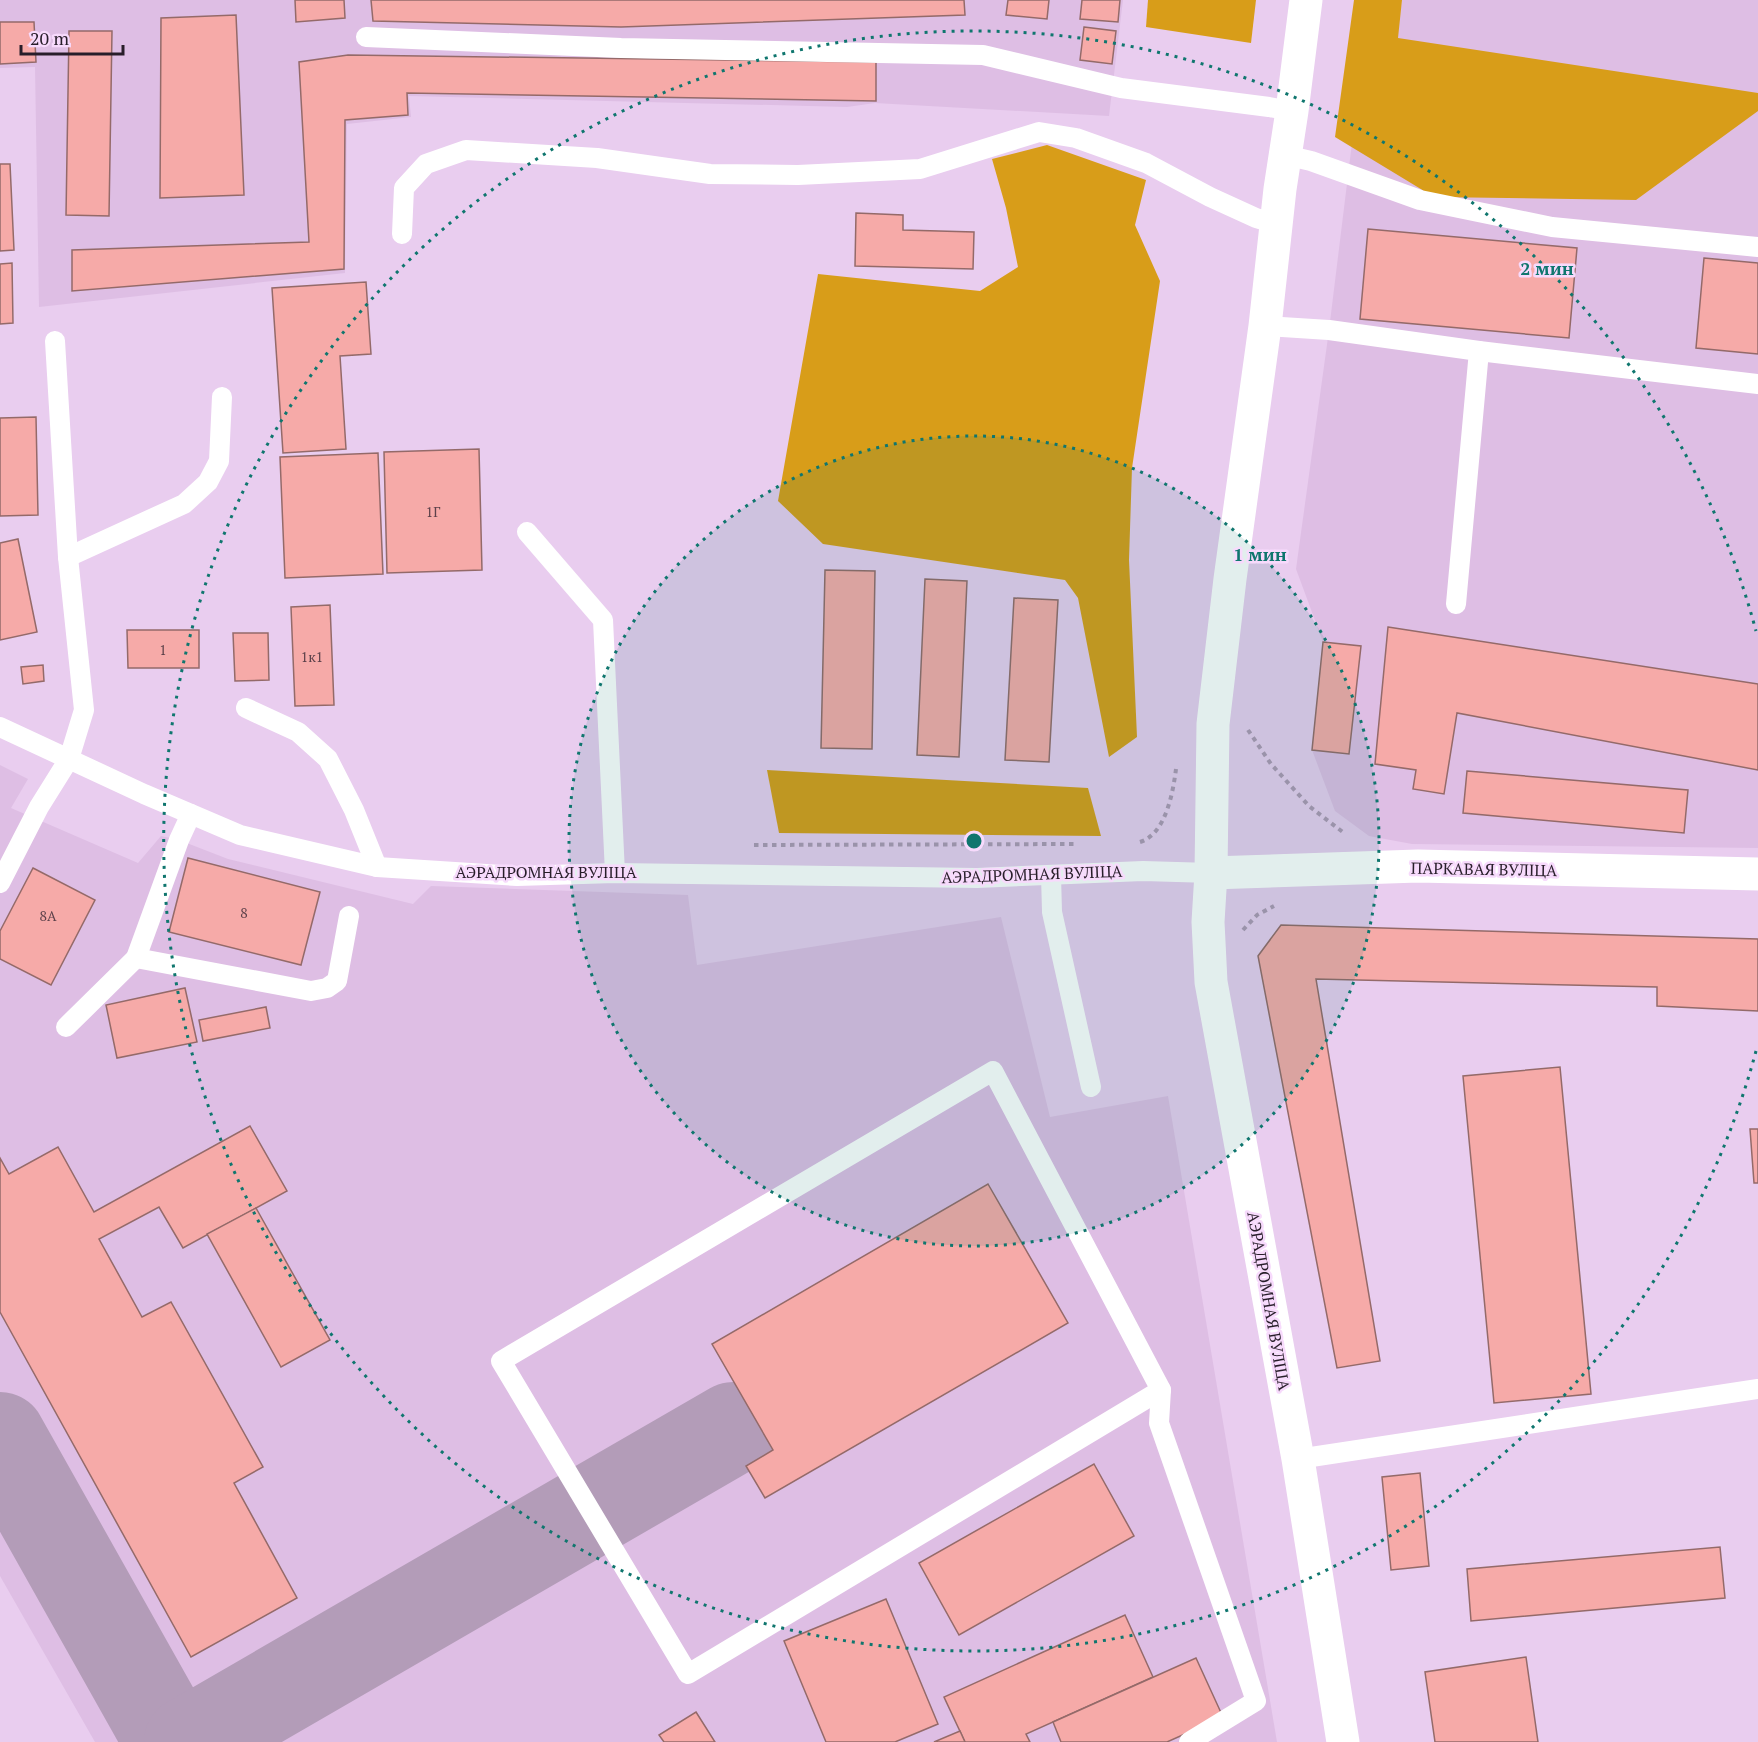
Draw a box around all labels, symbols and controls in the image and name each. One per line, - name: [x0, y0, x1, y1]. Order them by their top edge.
- scale bar: [21, 18, 123, 56]
- text: 20 m: [30, 26, 70, 50]
- text: 2 мин: [1520, 256, 1574, 280]
- house number: 1Г: [426, 502, 440, 521]
- text: 1 мин: [1233, 542, 1287, 566]
- house number: 1: [159, 640, 167, 659]
- house number: 1к1: [301, 647, 323, 666]
- centre of rings: [964, 831, 984, 851]
- street label: ПАРКАВАЯ ВУЛІЦА: [1411, 857, 1557, 881]
- street label: АЭРАДРОМНАЯ ВУЛІЦА: [941, 860, 1123, 888]
- street label: АЭРАДРОМНАЯ ВУЛІЦА: [455, 861, 637, 883]
- house number: 8: [240, 903, 248, 922]
- house number: 8А: [39, 906, 57, 925]
- street label: АЭРАДРОМНАЯ ВУЛІЦА: [1242, 1210, 1296, 1392]

